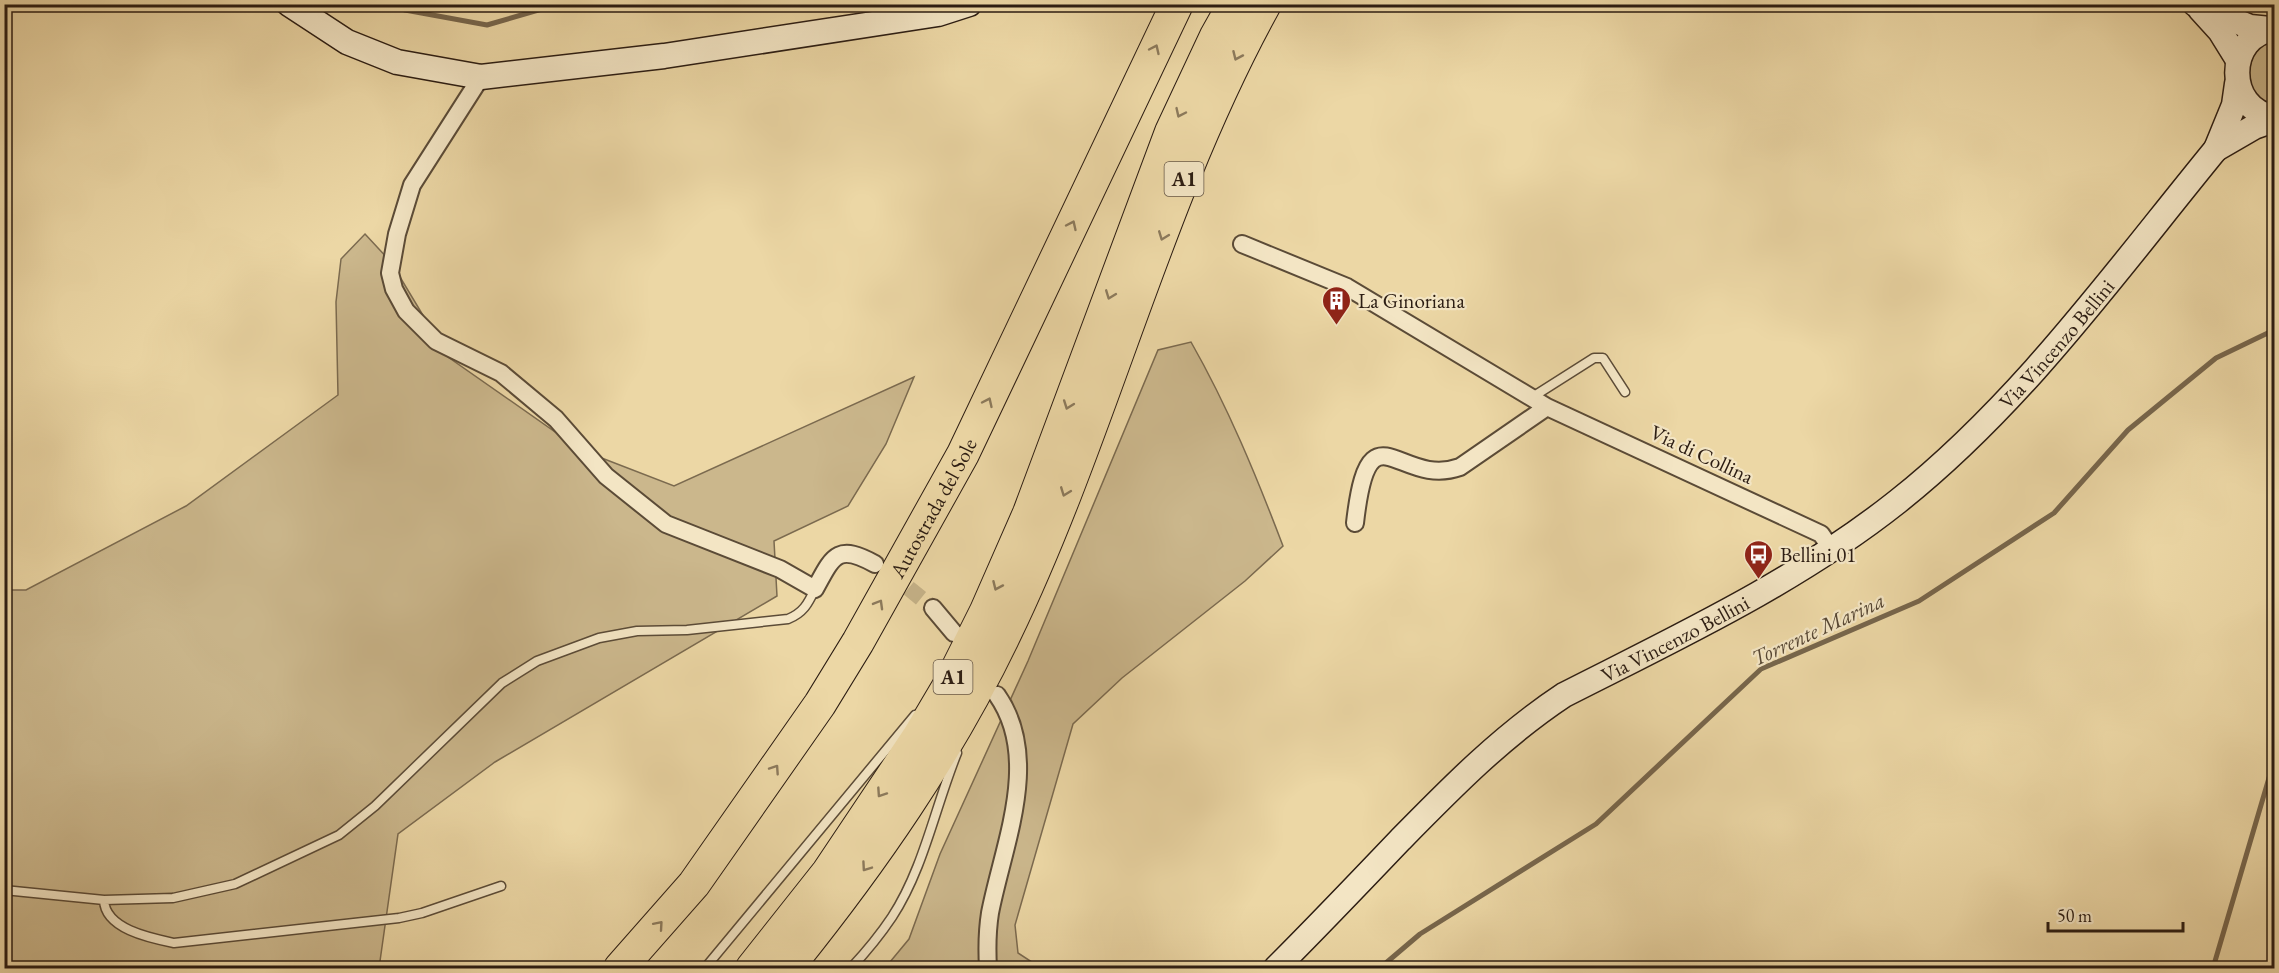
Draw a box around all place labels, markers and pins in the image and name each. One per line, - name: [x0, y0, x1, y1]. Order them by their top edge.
- building icon: La Ginoriana: [1321, 284, 1353, 326]
- place label: La Ginoriana: [1358, 287, 1465, 314]
- bus stop icon: Bellini 01: [1743, 538, 1775, 580]
- place label: Bellini 01: [1780, 541, 1856, 568]

